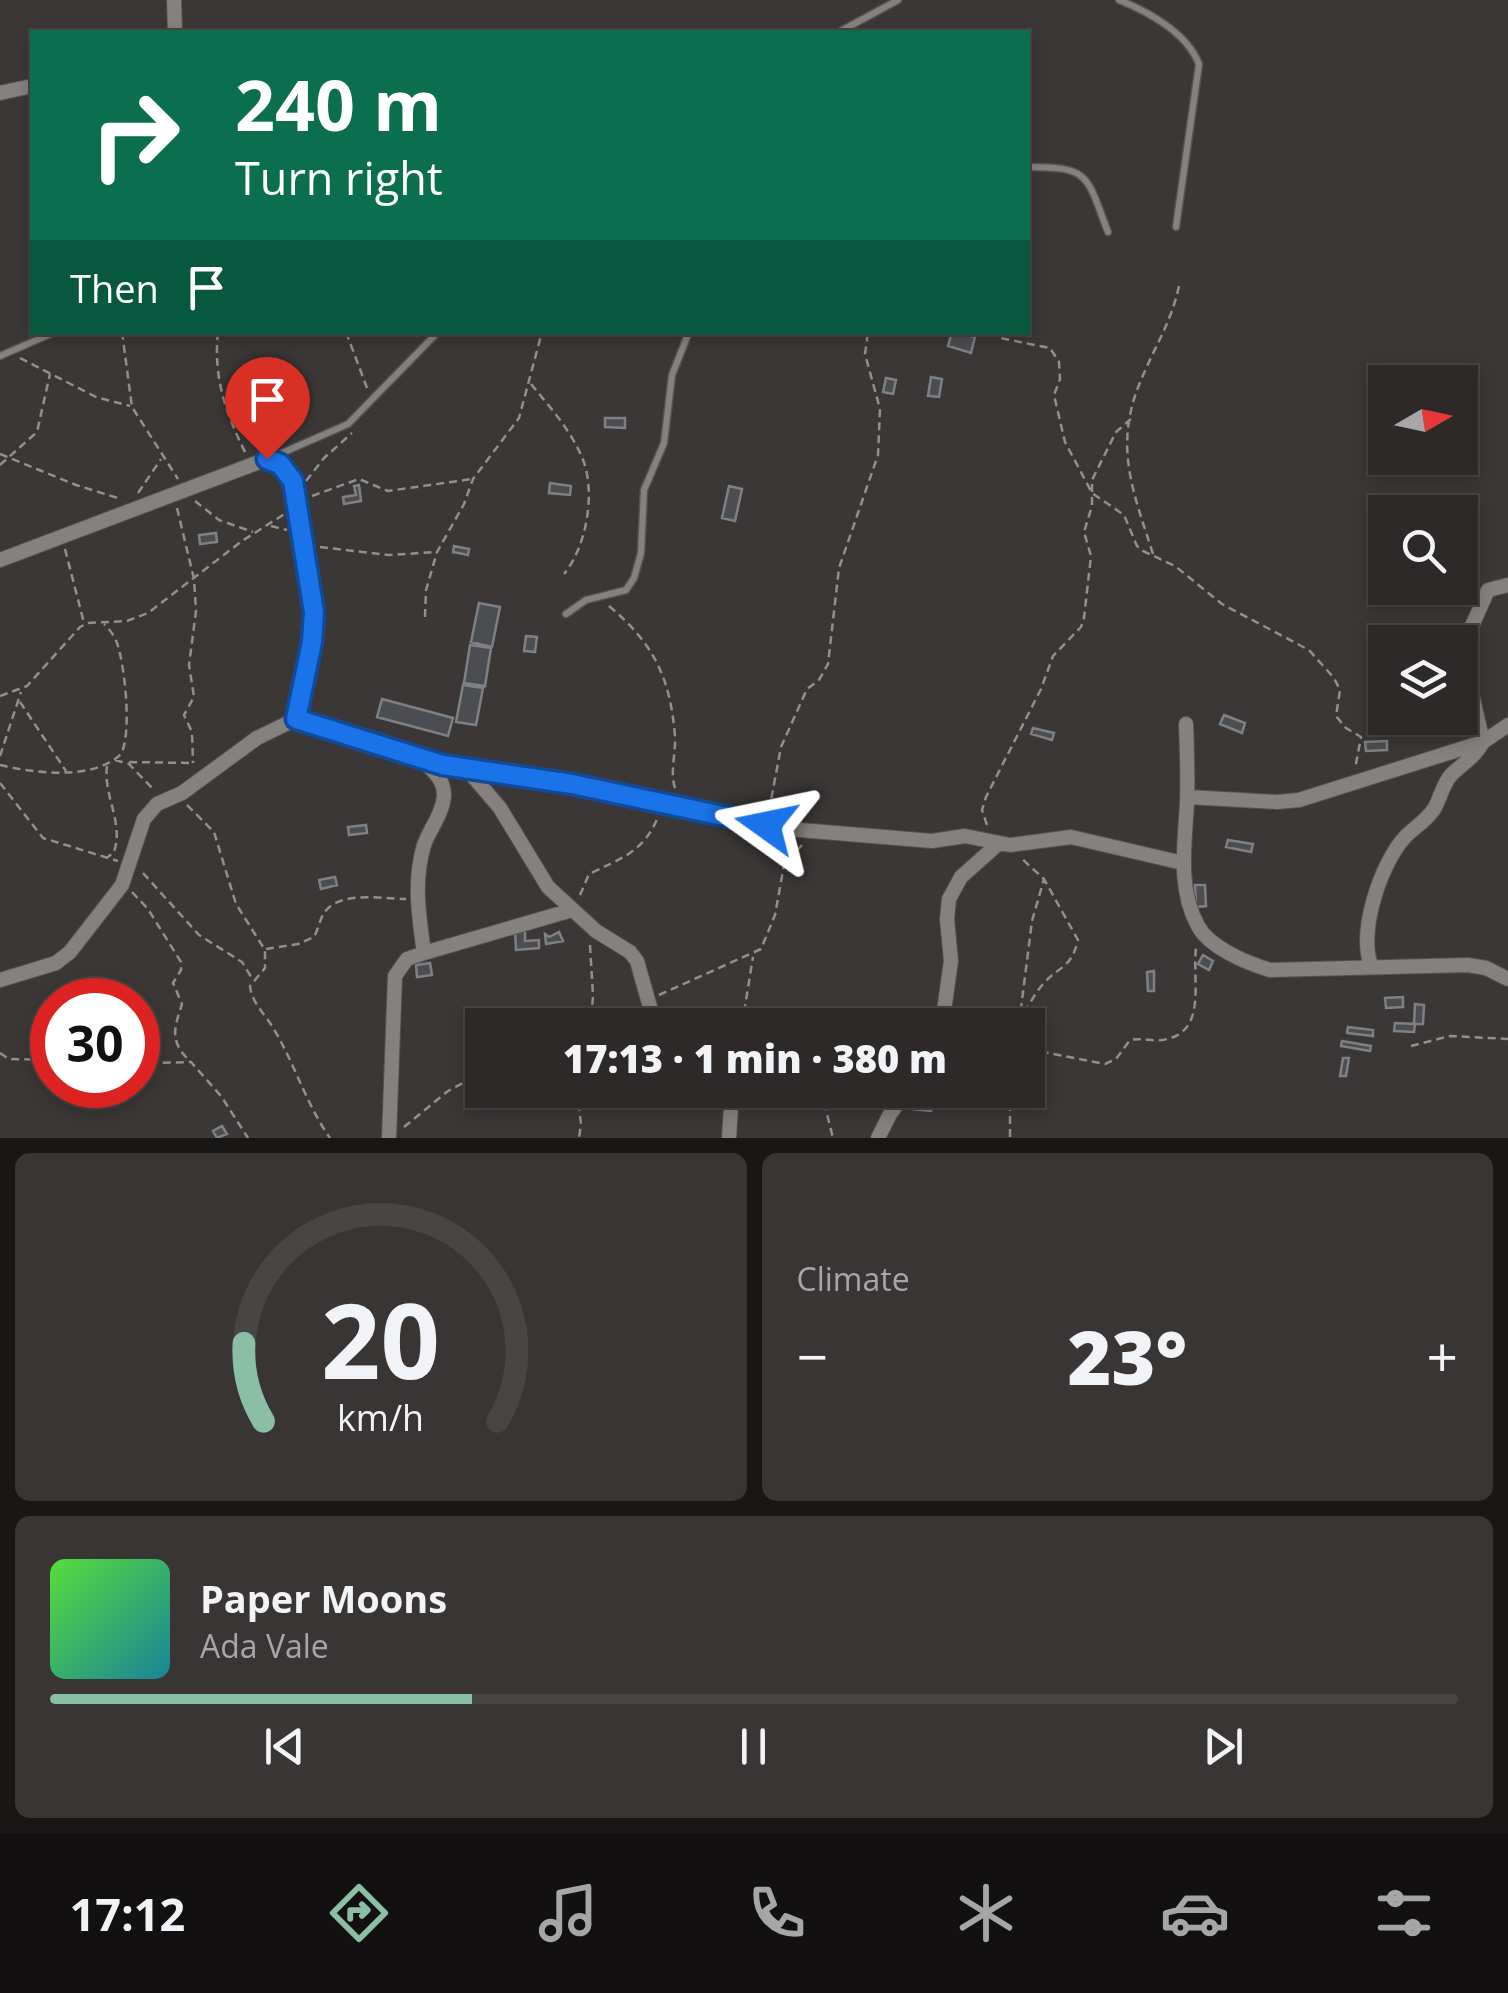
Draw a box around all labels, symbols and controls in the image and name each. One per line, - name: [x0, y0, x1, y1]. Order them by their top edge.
- text: 240 m: [235, 56, 442, 152]
- icon: right: [70, 70, 200, 200]
- text: Turn right: [235, 147, 443, 208]
- icon: arrive: [179, 260, 234, 315]
- text: Then: [70, 262, 159, 314]
- pin: [225, 357, 310, 460]
- north arrow: [1368, 365, 1478, 475]
- map controls: [1368, 365, 1478, 735]
- icon: arrive: [240, 372, 295, 427]
- button: search: [1368, 495, 1478, 605]
- button: layers: [1368, 625, 1478, 735]
- position arrow: [714, 773, 818, 877]
- speed limit sign: 30: [30, 978, 160, 1108]
- text: 17:13 · 1 min · 380 m: [563, 1032, 947, 1084]
- text: Climate: [797, 1257, 910, 1300]
- text: 20: [321, 1268, 440, 1409]
- text: 23°: [1067, 1305, 1187, 1407]
- text: −: [797, 1318, 828, 1393]
- text: +: [1427, 1318, 1458, 1393]
- text: km/h: [337, 1393, 424, 1441]
- text: Paper Moons: [200, 1572, 447, 1624]
- text: Ada Vale: [200, 1624, 329, 1667]
- icon: previous: [257, 1719, 312, 1774]
- icon: pause: [726, 1719, 781, 1774]
- icon: next: [1196, 1719, 1251, 1774]
- icon: directions: [324, 1878, 394, 1948]
- icon: music: [533, 1878, 603, 1948]
- icon: phone: [742, 1878, 812, 1948]
- icon: climate: [951, 1878, 1021, 1948]
- icon: car: [1160, 1878, 1230, 1948]
- icon: filters: [1369, 1878, 1439, 1948]
- text: 17:12: [69, 1883, 185, 1944]

